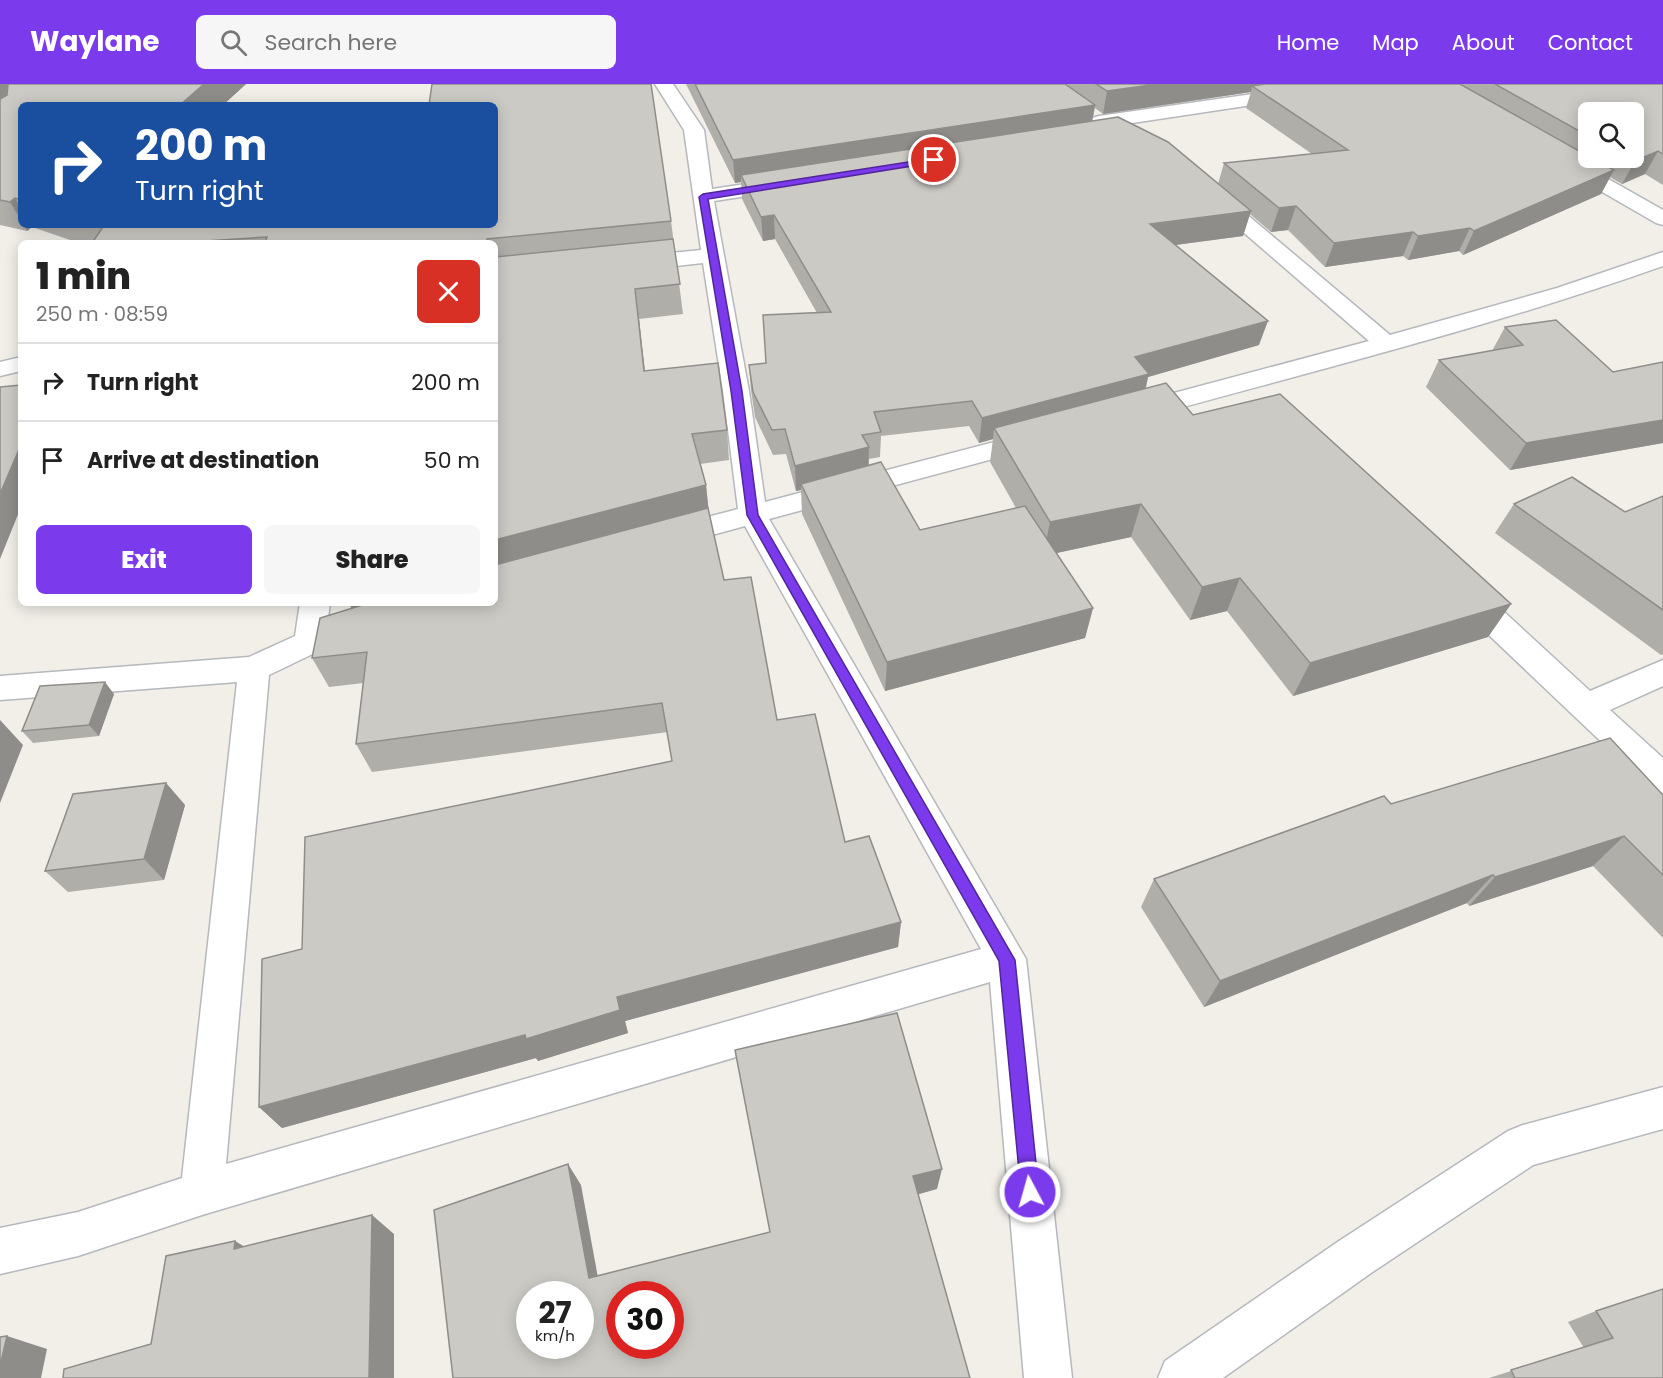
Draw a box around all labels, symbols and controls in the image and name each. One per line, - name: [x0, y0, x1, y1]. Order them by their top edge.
- search box: [196, 15, 616, 69]
- text: Waylane: [30, 22, 160, 61]
- icon: search: [217, 26, 250, 59]
- text: Search here: [265, 27, 397, 58]
- text: Home: [1277, 28, 1339, 57]
- text: Map: [1372, 28, 1419, 57]
- text: About: [1452, 28, 1515, 57]
- text: Contact: [1548, 28, 1633, 57]
- map controls: [1578, 102, 1644, 168]
- button: search: [1578, 102, 1644, 168]
- text: 200 m: [135, 116, 267, 175]
- icon: right: [36, 126, 114, 204]
- pin: [908, 134, 959, 185]
- icon: arrive: [917, 143, 950, 176]
- text: Turn right: [135, 172, 264, 209]
- text: 1 min: [36, 251, 131, 302]
- button: close: [417, 260, 480, 323]
- text: 250 m · 08:59: [36, 300, 168, 328]
- icon: right: [36, 366, 69, 399]
- text: Turn right: [87, 367, 198, 398]
- text: 200 m: [411, 367, 480, 398]
- icon: arrive: [36, 444, 69, 477]
- text: Arrive at destination: [87, 445, 319, 476]
- text: 50 m: [424, 445, 480, 476]
- button: Exit: [36, 525, 252, 594]
- button: Share: [264, 525, 480, 594]
- position arrow: [998, 1160, 1062, 1224]
- speed limit sign: 30: [606, 1281, 684, 1359]
- text: 27: [538, 1291, 572, 1334]
- text: km/h: [535, 1325, 575, 1346]

